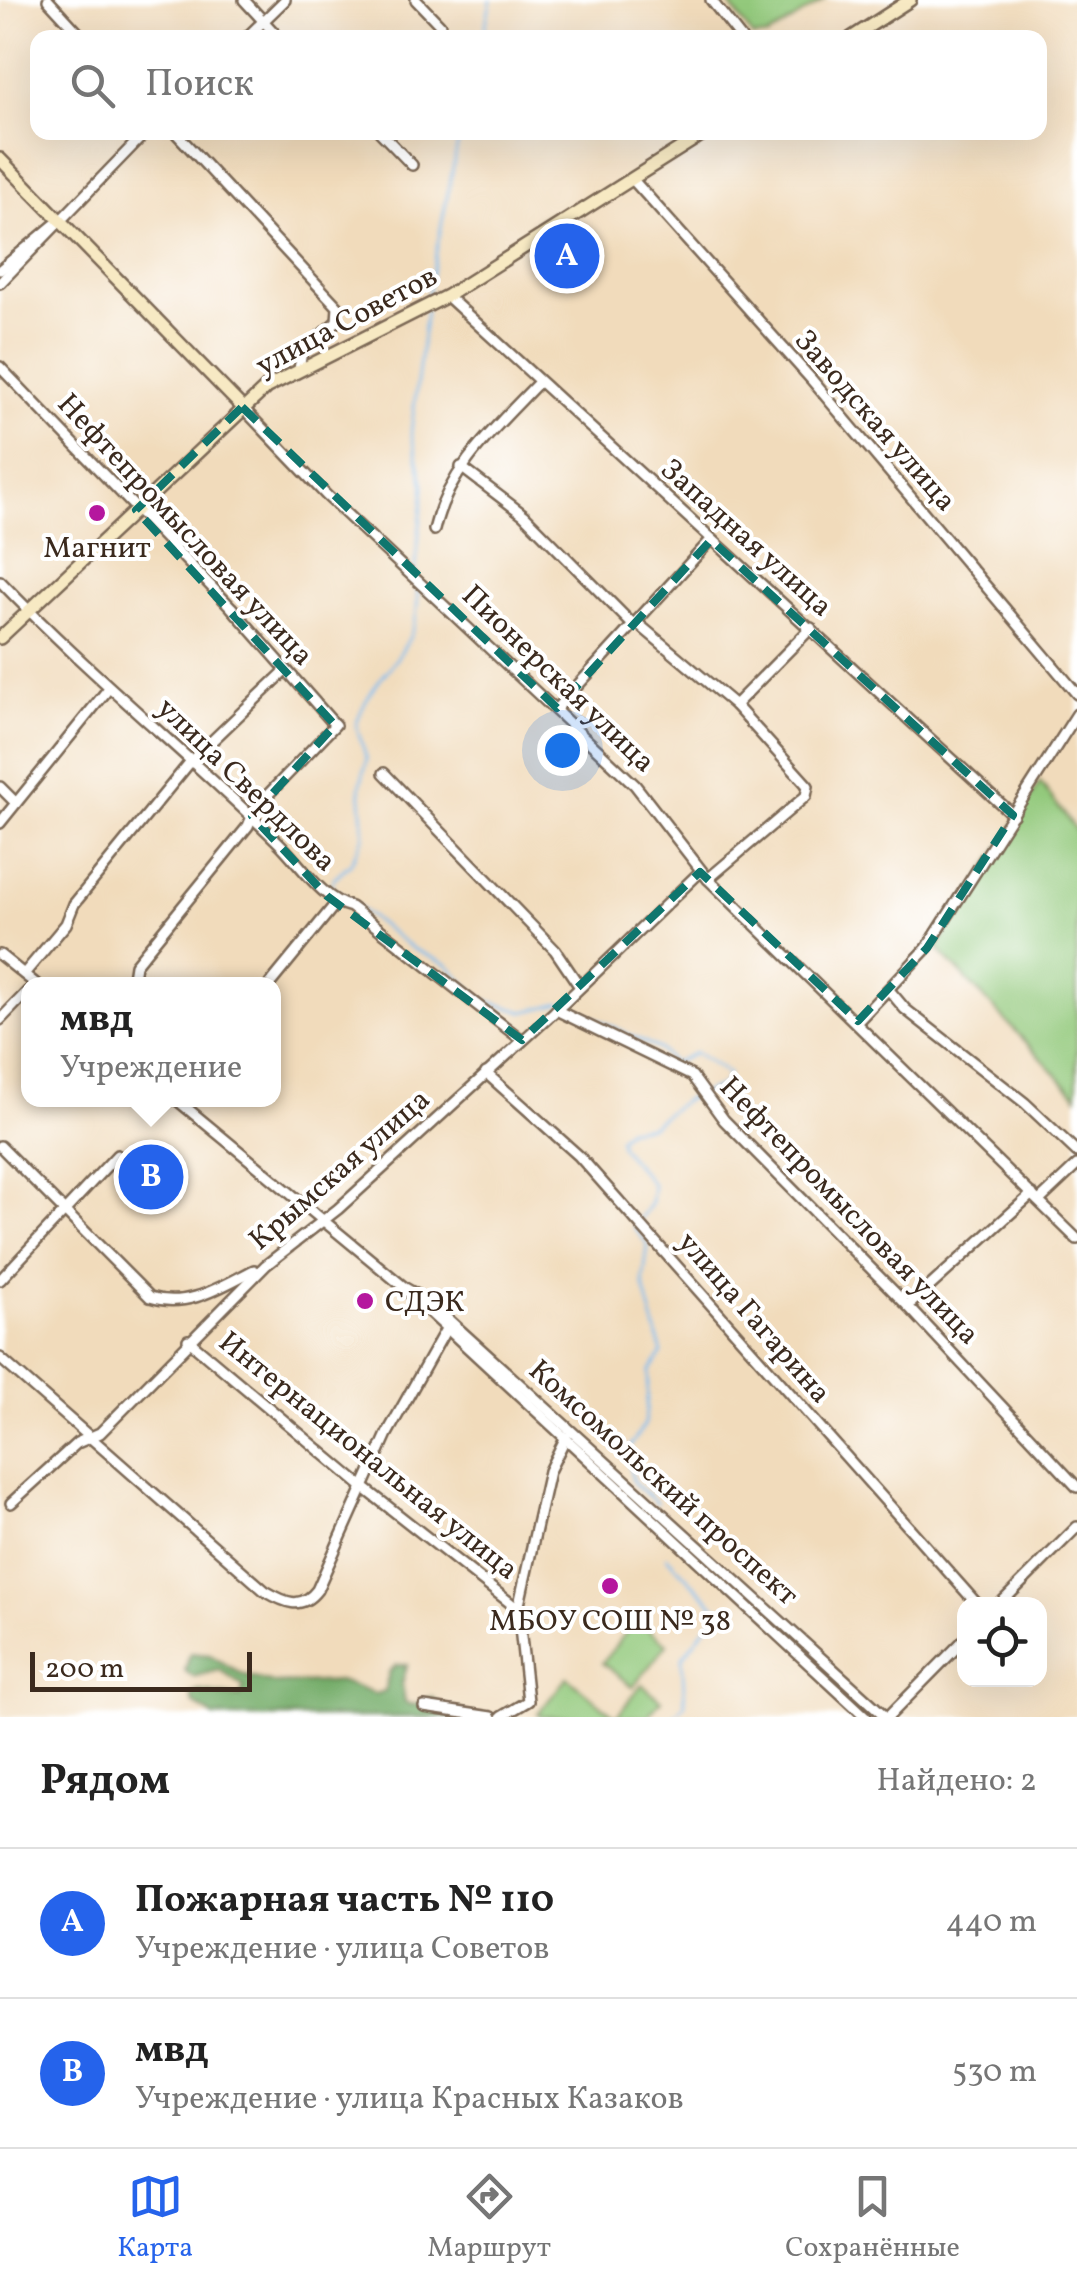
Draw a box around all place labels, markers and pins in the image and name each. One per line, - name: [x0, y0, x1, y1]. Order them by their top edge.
- pin: A: [534, 218, 600, 294]
- marker: Магнит: [86, 502, 108, 524]
- place label: Магнит: [43, 528, 151, 570]
- pin: B: [118, 1140, 184, 1214]
- place label: СДЭК: [385, 1282, 465, 1324]
- marker: СДЭК: [354, 1290, 376, 1312]
- marker: МБОУ СОШ № 38: [599, 1575, 621, 1597]
- place label: МБОУ СОШ № 38: [489, 1601, 731, 1643]

